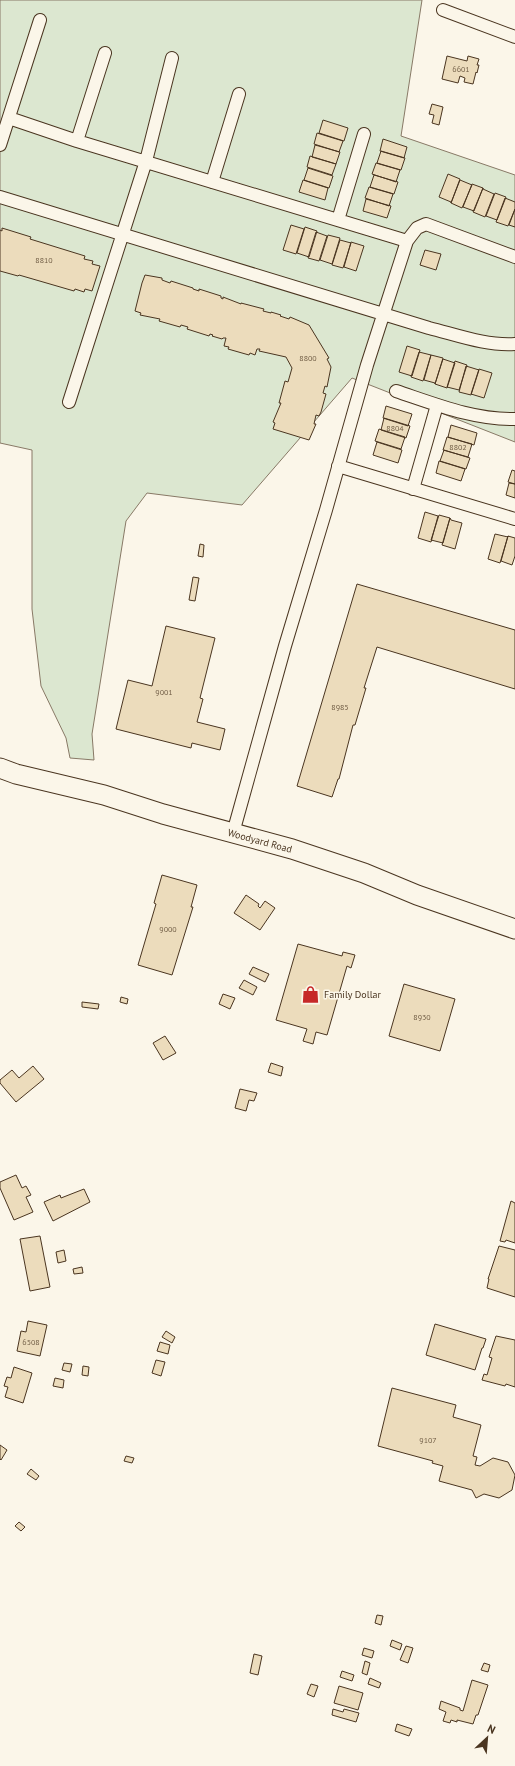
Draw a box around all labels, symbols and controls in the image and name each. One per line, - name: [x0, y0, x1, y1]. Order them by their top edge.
- house number: 6601: [452, 64, 470, 74]
- house number: 8810: [35, 255, 53, 265]
- house number: 8800: [299, 353, 317, 363]
- house number: 8804: [386, 423, 404, 433]
- house number: 8802: [449, 442, 467, 452]
- house number: 9001: [155, 687, 173, 697]
- house number: 8985: [331, 702, 349, 712]
- street label: Woodyard Road: [226, 826, 294, 856]
- house number: 9000: [159, 924, 177, 934]
- shop icon: Family Dollar: [301, 984, 321, 1004]
- place label: Family Dollar: [324, 988, 382, 1001]
- house number: 8930: [413, 1012, 431, 1022]
- house number: 6508: [22, 1337, 40, 1347]
- house number: 9107: [419, 1435, 437, 1445]
- north arrow: [467, 1718, 507, 1758]
- text: N: [485, 1721, 498, 1737]

